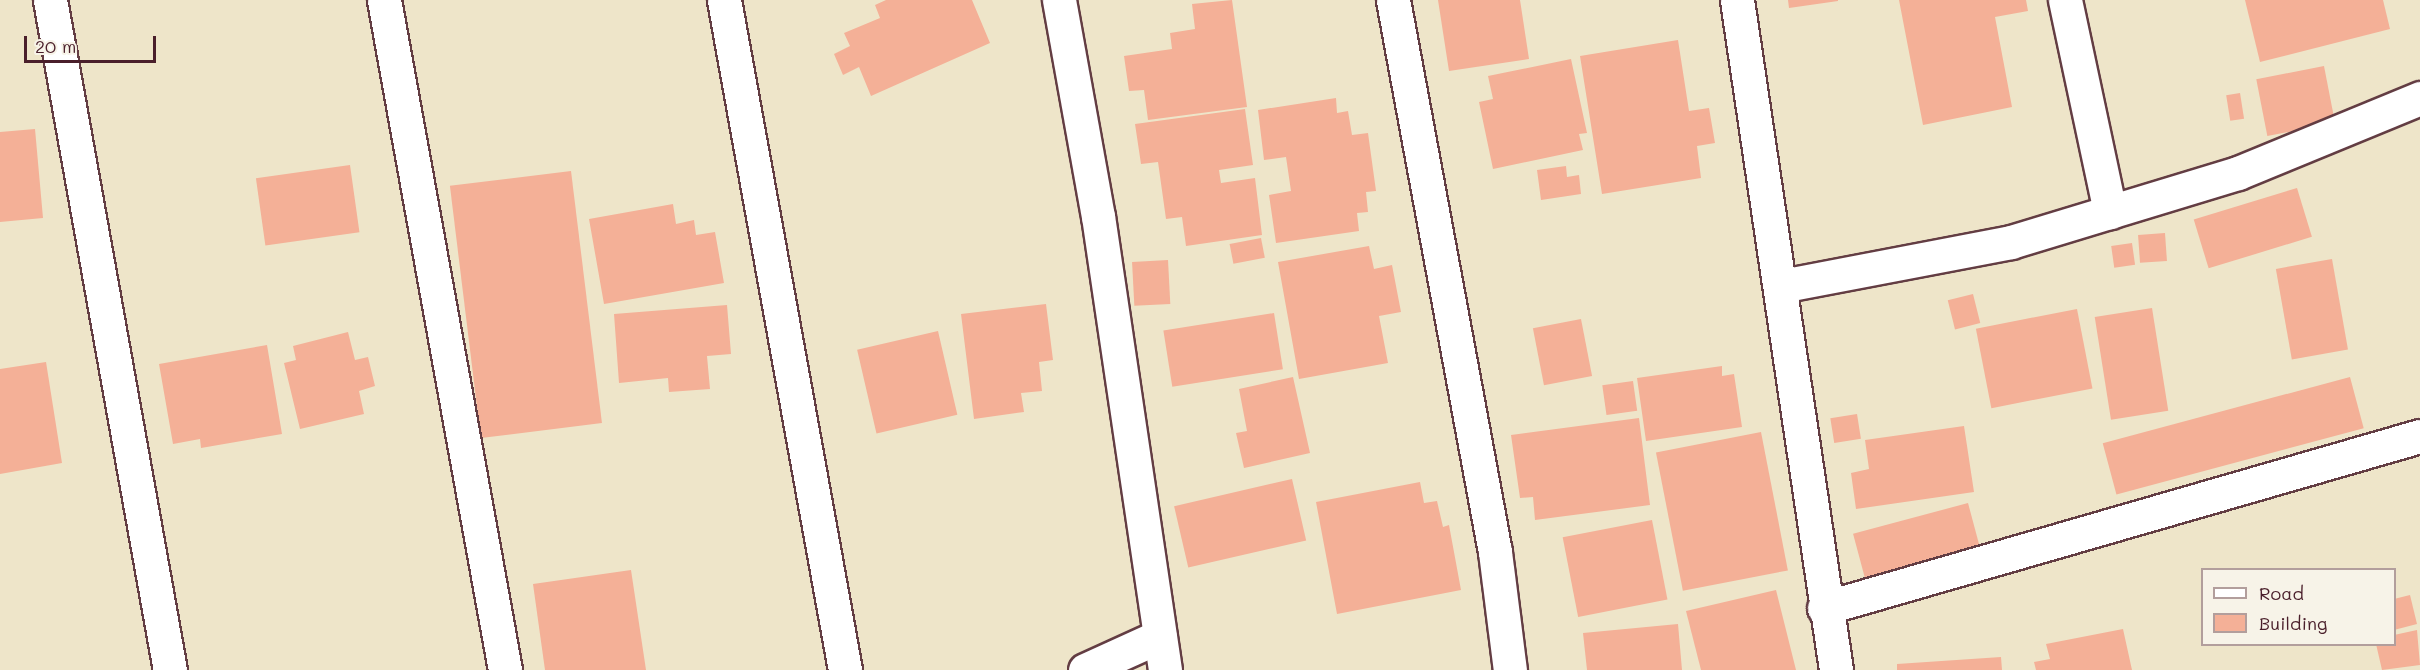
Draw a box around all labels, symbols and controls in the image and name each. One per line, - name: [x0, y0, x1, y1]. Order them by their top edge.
- scale bar: [27, 24, 159, 62]
- text: 20 m: [35, 34, 76, 58]
- legend: [2201, 568, 2396, 646]
- text: Road: [2259, 581, 2304, 605]
- text: Building: [2259, 611, 2327, 635]

